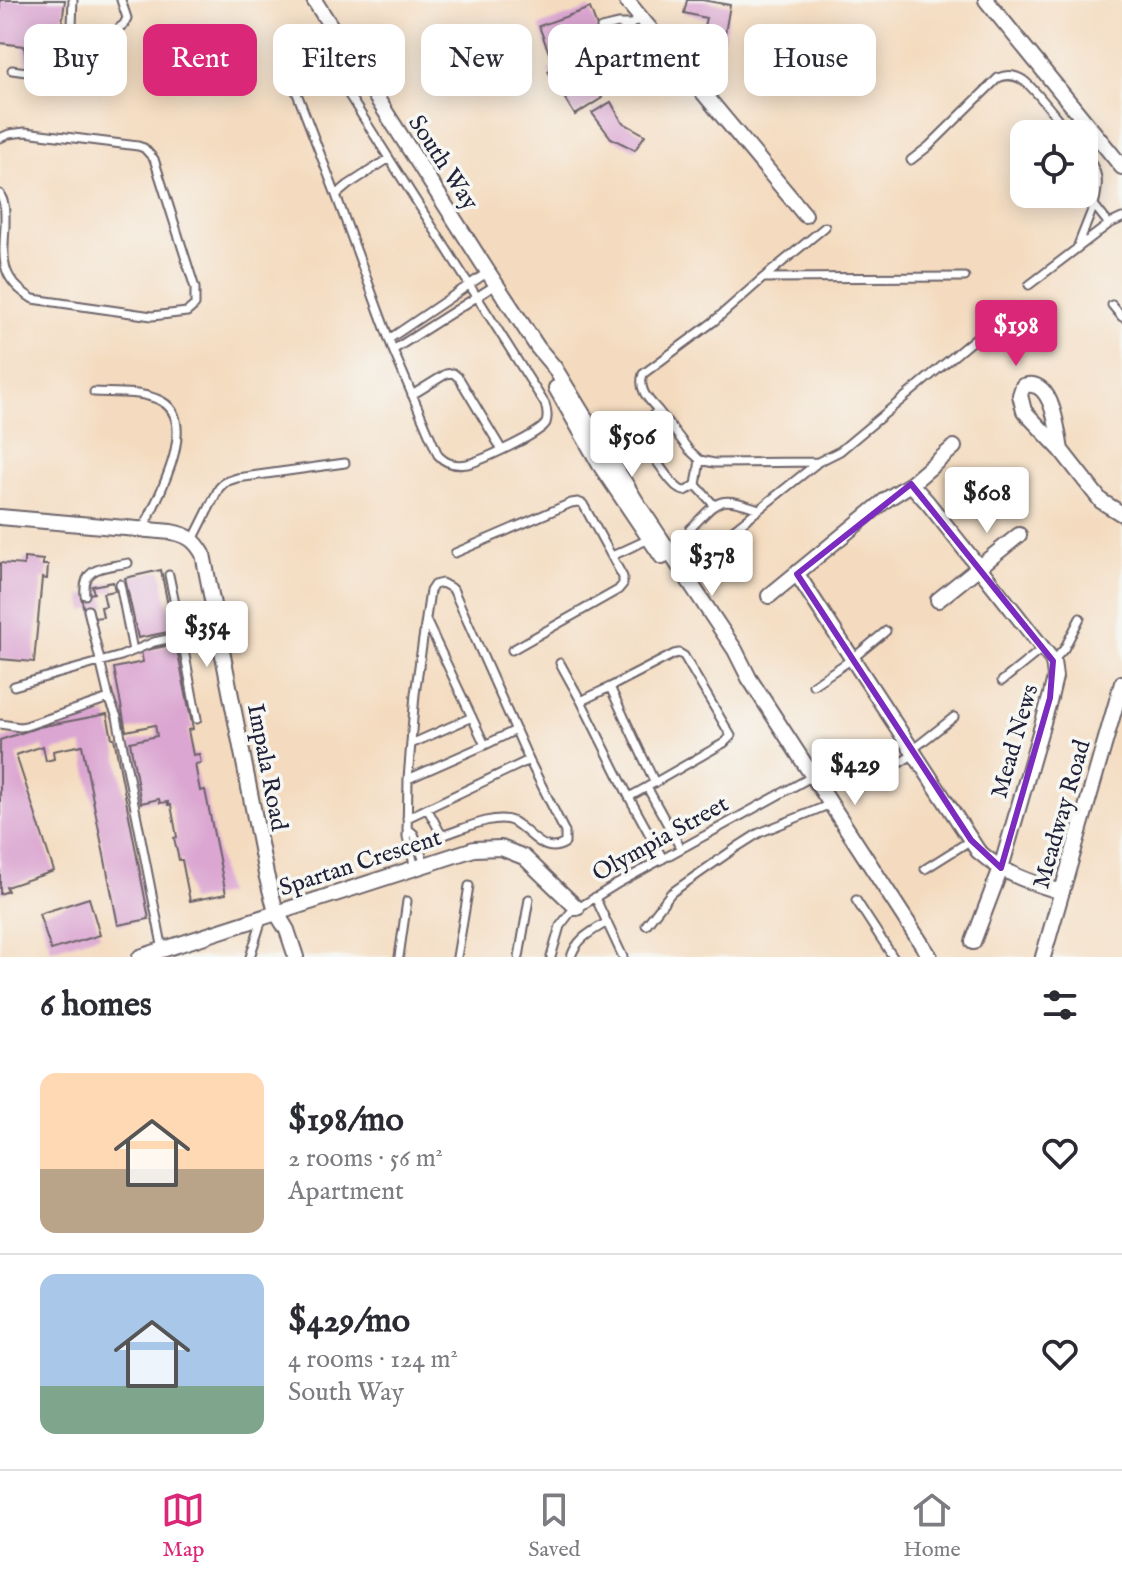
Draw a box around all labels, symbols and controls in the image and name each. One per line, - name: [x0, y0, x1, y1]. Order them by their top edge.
- chip: Buy: [24, 24, 127, 96]
- chip: Rent: [143, 24, 257, 96]
- chip: Filters: [273, 24, 405, 96]
- chip: New: [421, 24, 532, 96]
- chip: Apartment: [548, 24, 728, 96]
- chip: House: [744, 24, 876, 96]
- street label: South Way: [401, 109, 485, 216]
- map controls: [1010, 120, 1098, 208]
- button: locate: [1010, 120, 1098, 208]
- pin: $198: [969, 300, 1063, 368]
- text: $198: [993, 309, 1039, 342]
- pin: $506: [585, 411, 679, 479]
- text: $506: [608, 420, 656, 453]
- pin: $608: [940, 467, 1034, 535]
- text: $608: [963, 476, 1011, 509]
- pin: $378: [665, 530, 759, 598]
- text: $378: [689, 539, 735, 572]
- pin: $354: [160, 601, 254, 669]
- text: $354: [184, 610, 230, 643]
- street label: Mead News: [984, 681, 1046, 802]
- street label: Impala Road: [239, 701, 294, 834]
- street label: Meadway Road: [1026, 736, 1099, 892]
- pin: $429: [808, 739, 902, 807]
- text: $429: [830, 748, 880, 781]
- street label: Olympia Street: [587, 789, 734, 889]
- street label: Spartan Crescent: [275, 823, 445, 904]
- icon: filters: [1038, 983, 1082, 1027]
- text: 6 homes: [40, 984, 152, 1027]
- text: $198/mo: [288, 1099, 404, 1142]
- icon: home: [104, 1105, 200, 1201]
- icon: heart: [1038, 1131, 1082, 1175]
- text: 2 rooms · 56 m²: [288, 1142, 443, 1175]
- text: Apartment: [288, 1175, 404, 1208]
- text: $429/mo: [288, 1300, 410, 1343]
- icon: home: [104, 1306, 200, 1402]
- icon: heart: [1038, 1332, 1082, 1376]
- text: 4 rooms · 124 m²: [288, 1343, 458, 1376]
- text: South Way: [288, 1376, 404, 1409]
- tab: Map: [161, 1488, 205, 1564]
- tab: Saved: [528, 1488, 580, 1564]
- tab: Home: [903, 1488, 961, 1564]

